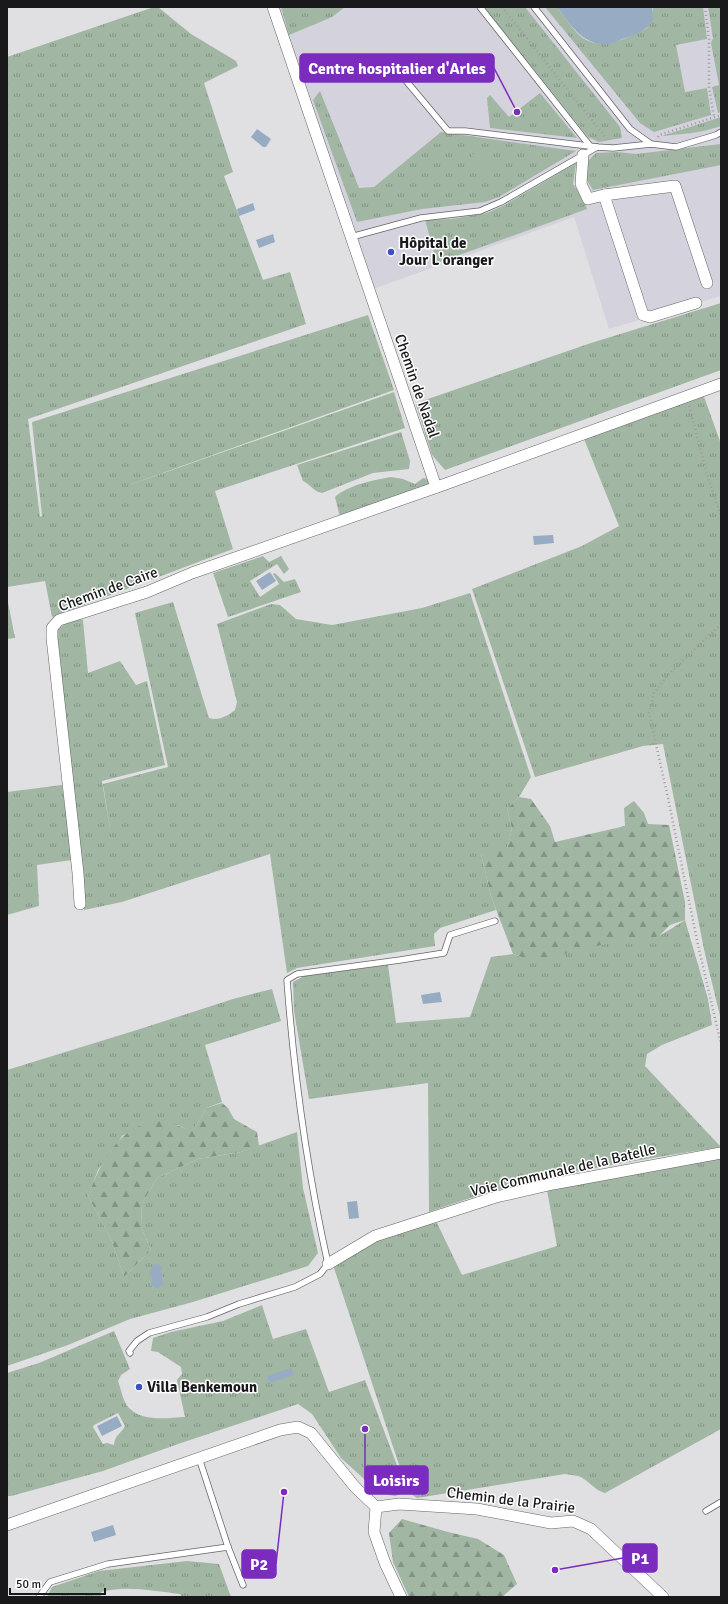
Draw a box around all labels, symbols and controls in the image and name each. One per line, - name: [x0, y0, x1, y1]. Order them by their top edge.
- callout: Centre hospitalier d'Arles: [300, 54, 494, 82]
- text: Centre hospitalier d'Arles: [308, 59, 486, 79]
- place label: Hôpital de Jour L'oranger: [399, 234, 494, 269]
- marker: Hôpital de Jour L'oranger: [386, 247, 396, 257]
- street label: Chemin de Nadal: [391, 332, 443, 440]
- street label: Chemin de Caire: [56, 563, 160, 615]
- street label: Voie Communale de la Batelle: [469, 1140, 657, 1200]
- place label: Villa Benkemoun: [147, 1378, 257, 1396]
- marker: Villa Benkemoun: [134, 1382, 144, 1392]
- callout: Loisirs: [365, 1466, 428, 1494]
- text: Loisirs: [373, 1471, 419, 1491]
- street label: Chemin de la Prairie: [446, 1483, 576, 1517]
- callout: P1: [623, 1544, 657, 1572]
- text: P1: [631, 1549, 649, 1569]
- callout: P2: [242, 1550, 276, 1578]
- text: P2: [250, 1555, 268, 1575]
- scale bar: [10, 1570, 105, 1596]
- text: 50 m: [16, 1577, 41, 1592]

